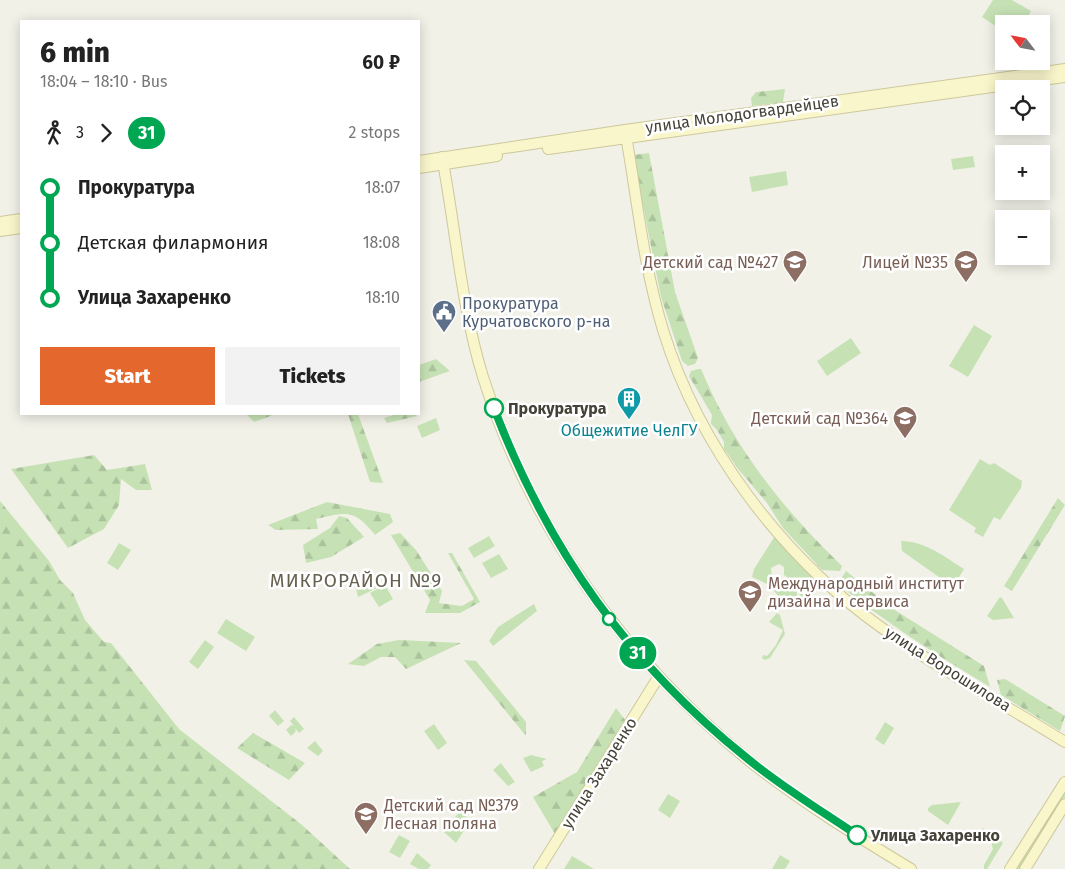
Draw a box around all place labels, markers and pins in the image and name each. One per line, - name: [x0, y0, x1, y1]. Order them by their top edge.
- school or university icon: Детский сад №427: [782, 249, 808, 283]
- school or university icon: Лицей №35: [953, 249, 979, 283]
- place label: Детский сад №427: [642, 253, 778, 272]
- place label: Лицей №35: [862, 253, 948, 272]
- place label: Прокуратура Курчатовского р-на: [462, 294, 610, 331]
- public building icon: Прокуратура Курчатовского р-на: [431, 299, 457, 333]
- building icon: Общежитие ЧелГУ: [616, 386, 642, 420]
- marker: Прокуратура: [484, 398, 504, 418]
- place label: Прокуратура: [508, 399, 607, 418]
- school or university icon: Детский сад №364: [892, 405, 918, 439]
- place label: Детский сад №364: [750, 409, 888, 428]
- place label: Общежитие ЧелГУ: [561, 421, 698, 440]
- place label: Международный институт дизайна и сервиса: [768, 574, 965, 611]
- school or university icon: Международный институт дизайна и сервиса: [737, 579, 763, 613]
- unlabelled marker: [602, 612, 616, 626]
- place label: Детский сад №379 Лесная поляна: [383, 796, 519, 833]
- school or university icon: Детский сад №379 Лесная поляна: [353, 801, 379, 835]
- marker: Улица Захаренко: [847, 825, 867, 845]
- place label: Улица Захаренко: [870, 826, 1000, 845]

